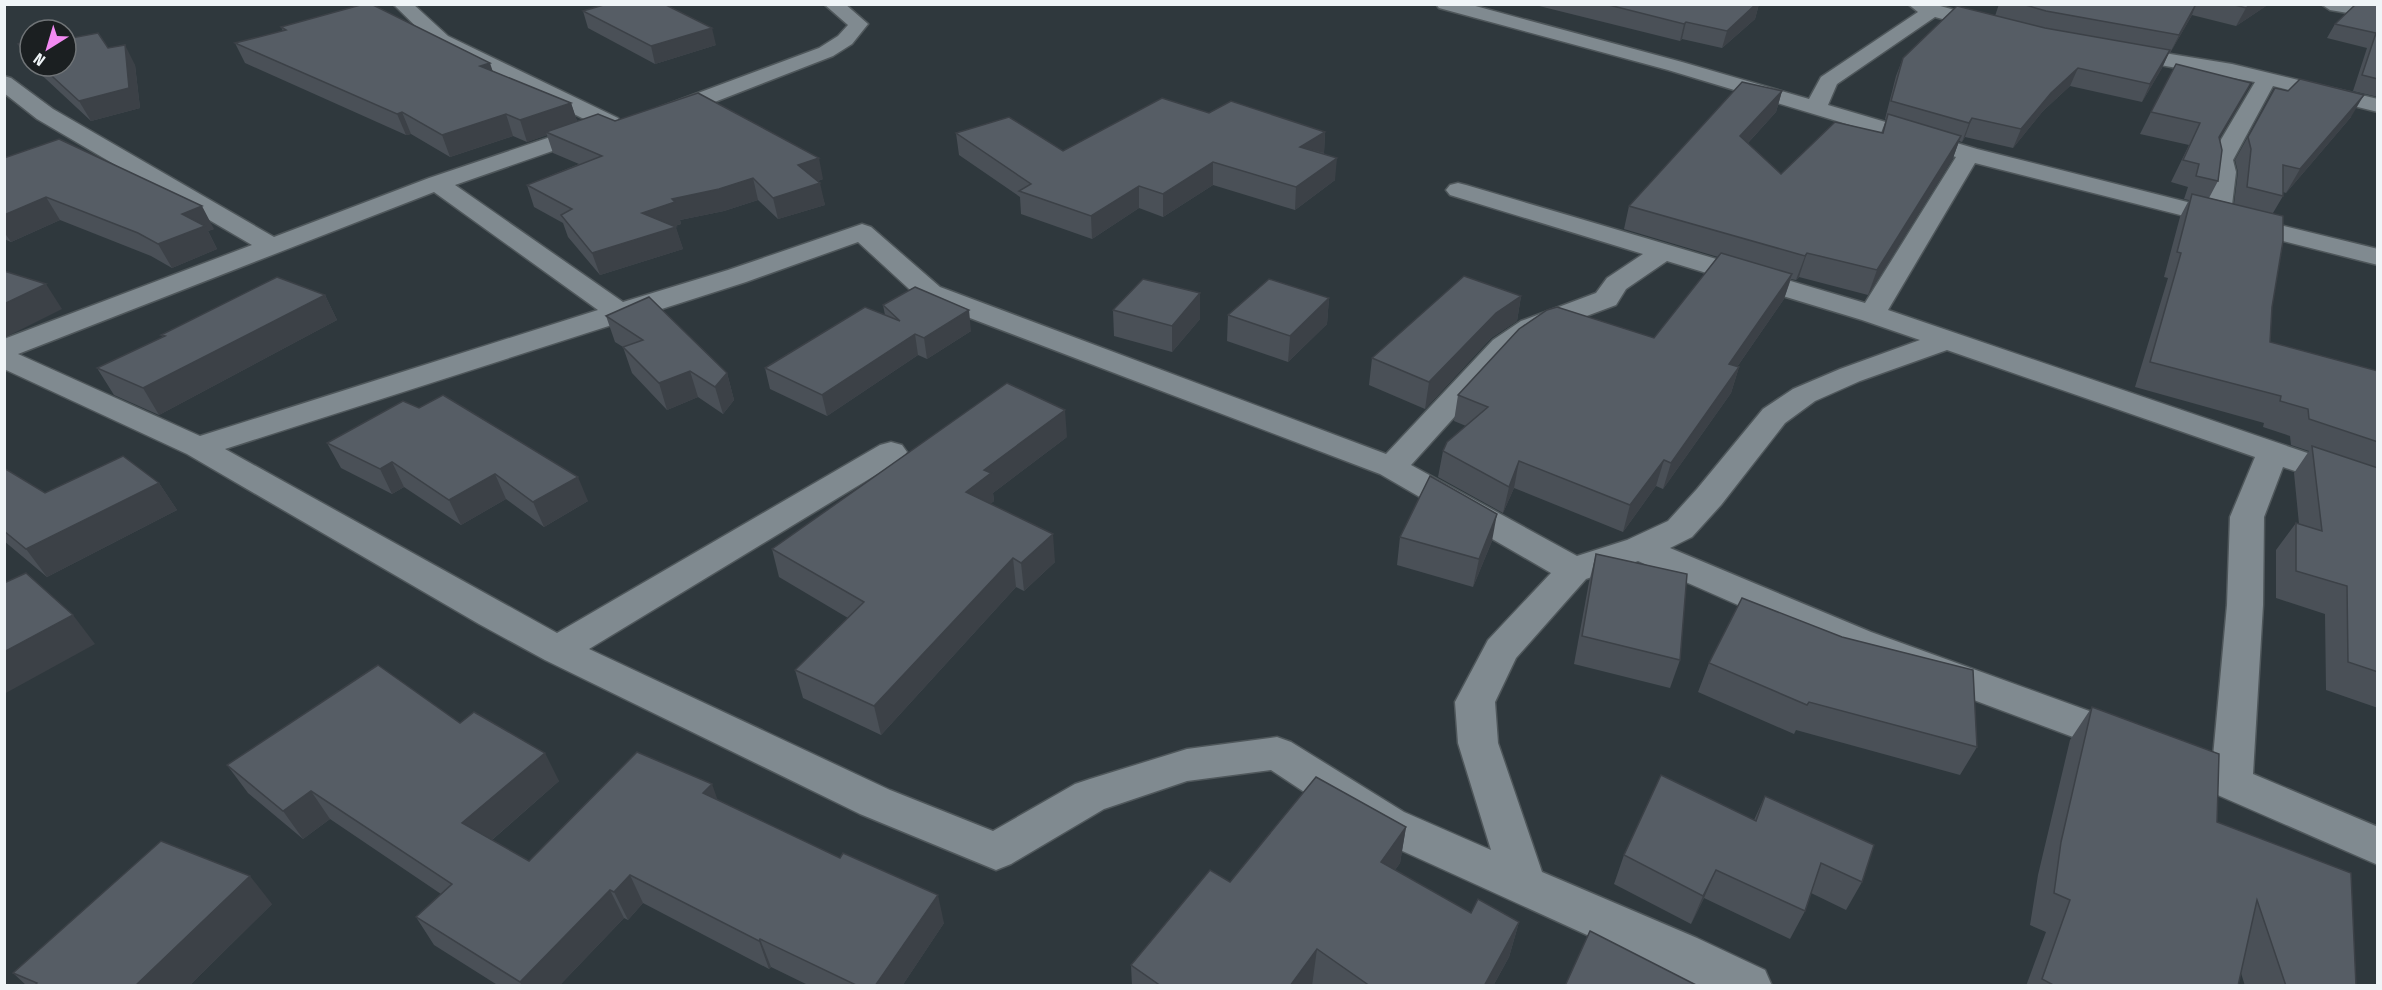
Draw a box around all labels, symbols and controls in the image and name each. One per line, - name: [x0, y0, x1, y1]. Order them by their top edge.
- north arrow: [18, 18, 78, 78]
- text: N: [30, 49, 49, 70]

